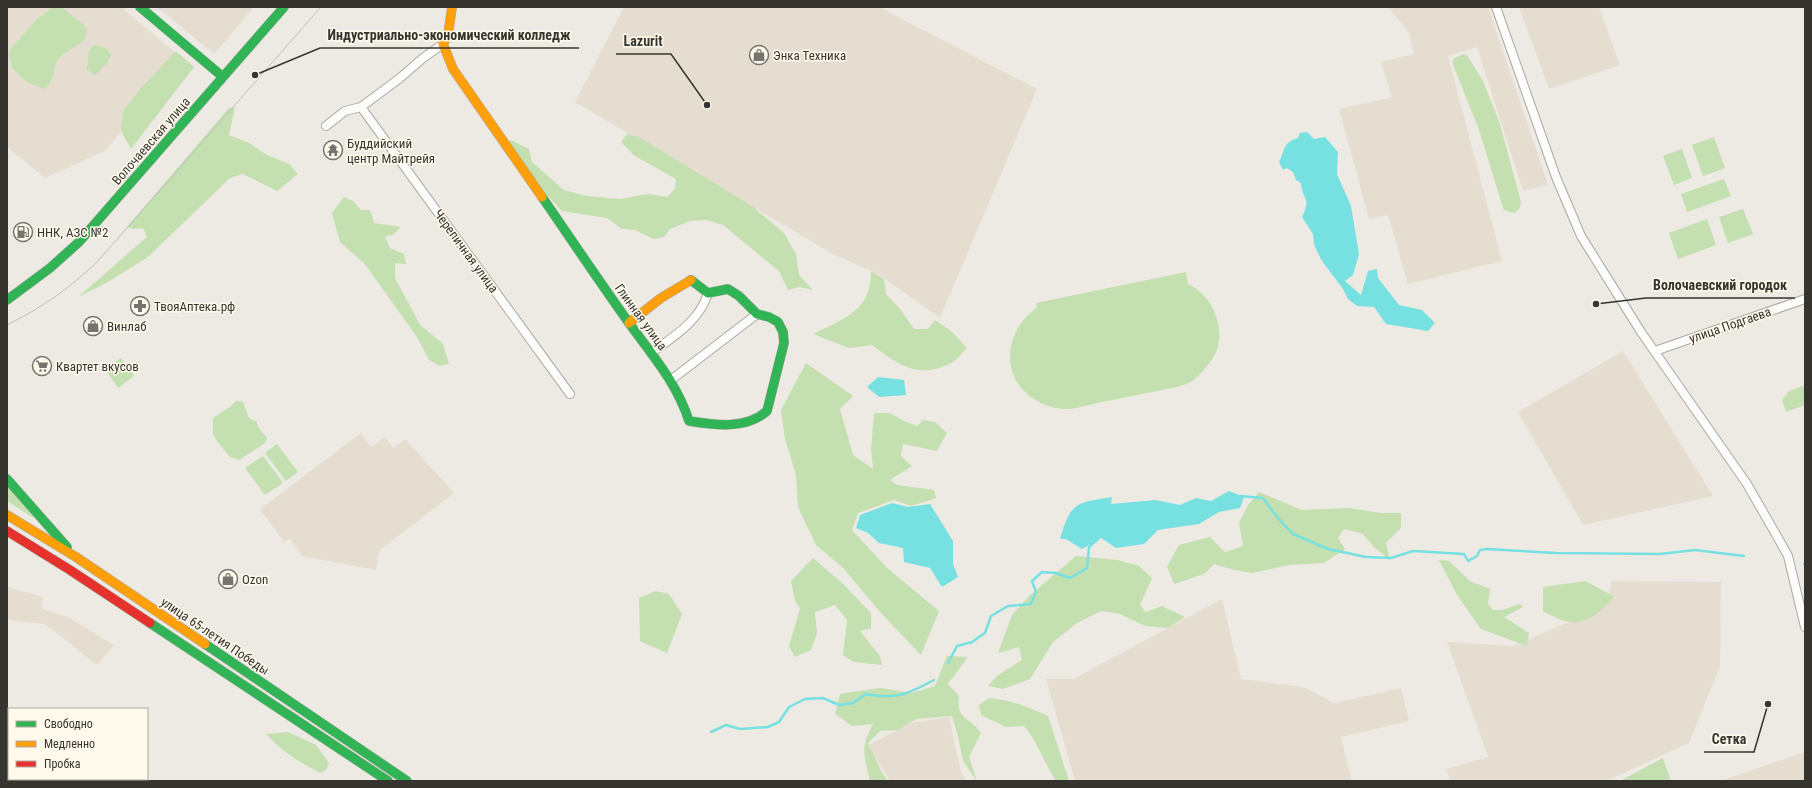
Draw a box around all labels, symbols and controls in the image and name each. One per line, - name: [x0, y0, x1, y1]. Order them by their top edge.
- callout: Индустриально-экономический колледж: [320, 22, 579, 48]
- text: Индустриально-экономический колледж: [328, 27, 571, 43]
- callout: Lazurit: [616, 28, 671, 54]
- text: Lazurit: [624, 33, 662, 49]
- shop icon: Энка Техника: [748, 44, 770, 66]
- place label: Энка Техника: [773, 48, 846, 63]
- street label: Волочаевская улица: [109, 94, 193, 188]
- place label: Буддийский центр Майтрейя: [347, 136, 435, 166]
- temple icon: Буддийский центр Майтрейя: [322, 139, 344, 161]
- street label: Черепичная улица: [431, 206, 501, 296]
- fuel station icon: ННК, АЗС №2: [12, 221, 34, 243]
- place label: ННК, АЗС №2: [37, 225, 108, 240]
- callout: Волочаевский городок: [1646, 272, 1795, 298]
- text: Волочаевский городок: [1653, 277, 1787, 293]
- street label: Глинная улица: [612, 281, 670, 353]
- pharmacy icon: ТвояАптека.рф: [129, 295, 151, 317]
- place label: ТвояАптека.рф: [154, 299, 235, 314]
- street label: улица Подгаева: [1687, 304, 1773, 346]
- shop icon: Винлаб: [82, 315, 104, 337]
- place label: Винлаб: [107, 319, 147, 334]
- supermarket icon: Квартет вкусов: [31, 355, 53, 377]
- place label: Квартет вкусов: [56, 359, 139, 374]
- shop icon: Ozon: [217, 568, 239, 590]
- place label: Ozon: [242, 572, 268, 587]
- street label: улица 65-летия Победы: [158, 594, 272, 678]
- legend: [8, 708, 148, 780]
- text: Свободно: [44, 717, 93, 731]
- callout: Сетка: [1704, 726, 1754, 752]
- text: Сетка: [1712, 731, 1747, 747]
- text: Медленно: [44, 737, 95, 751]
- text: Пробка: [44, 757, 81, 771]

